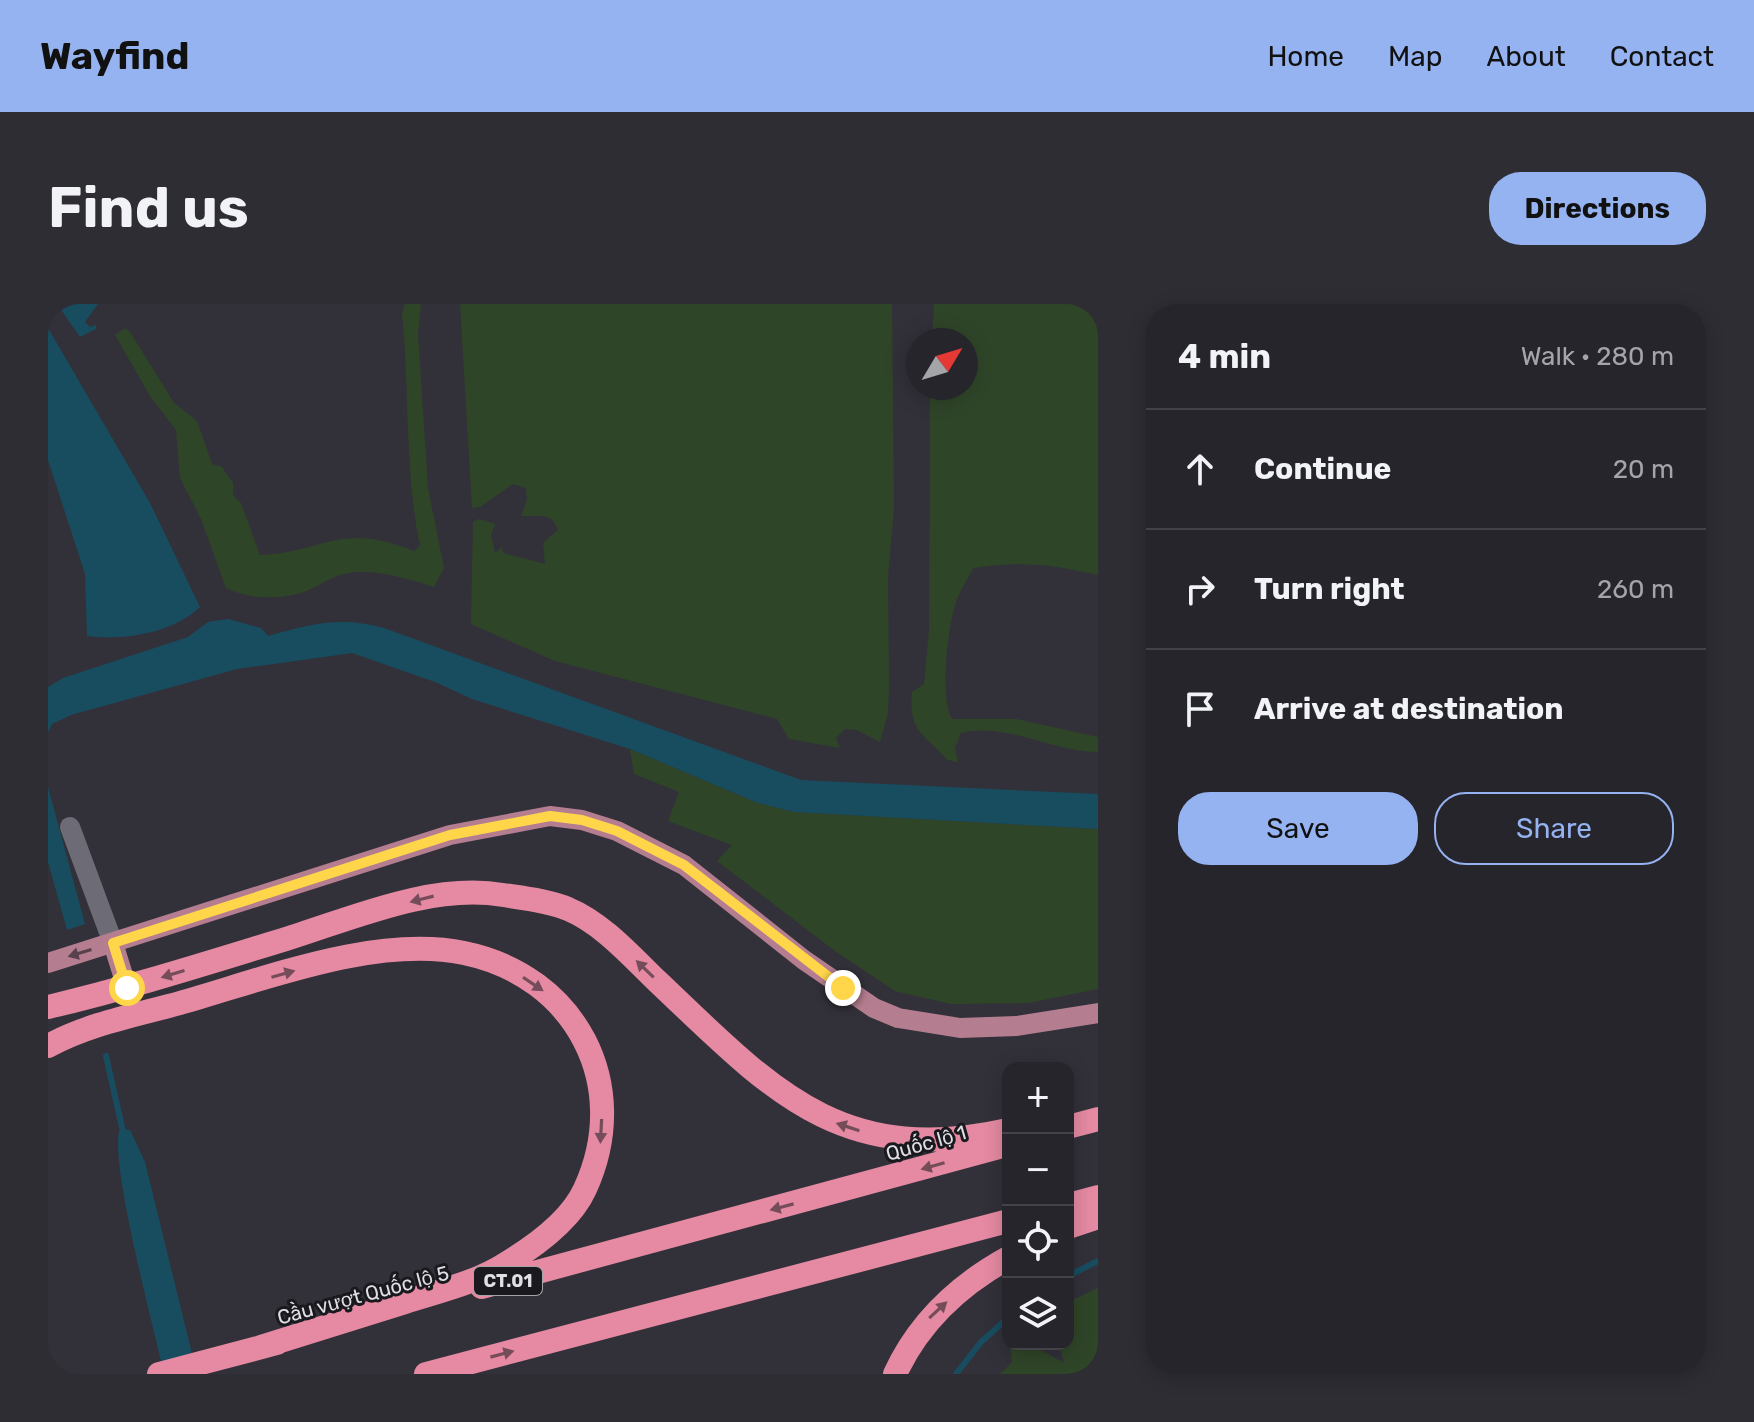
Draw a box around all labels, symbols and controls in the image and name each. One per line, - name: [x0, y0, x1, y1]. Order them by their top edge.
- text: Wayfind: [40, 33, 189, 79]
- text: Home: [1267, 40, 1344, 73]
- text: Map: [1388, 40, 1442, 73]
- text: About: [1486, 40, 1566, 73]
- text: Contact: [1610, 40, 1714, 73]
- button: Directions: [1489, 172, 1706, 245]
- text: Find us: [48, 175, 249, 241]
- north arrow: [906, 328, 978, 400]
- text: 4 min: [1178, 336, 1271, 377]
- text: Walk · 280 m: [1521, 341, 1674, 372]
- icon: ahead: [1178, 447, 1222, 491]
- text: Continue: [1254, 451, 1391, 487]
- text: 20 m: [1613, 454, 1674, 485]
- icon: right: [1178, 567, 1222, 611]
- text: Turn right: [1254, 571, 1405, 607]
- text: 260 m: [1597, 574, 1674, 605]
- icon: arrive: [1178, 687, 1222, 731]
- text: Arrive at destination: [1254, 691, 1564, 727]
- button: Save: [1178, 792, 1418, 865]
- button: Share: [1434, 792, 1674, 865]
- one-way arrow: [409, 894, 434, 906]
- one-way arrow: [68, 947, 92, 960]
- one-way arrow: [636, 960, 655, 979]
- one-way arrow: [270, 967, 295, 979]
- one-way arrow: [160, 968, 184, 981]
- route start: [109, 970, 145, 1006]
- route end: [825, 970, 861, 1006]
- one-way arrow: [522, 976, 543, 991]
- map controls: [1002, 1062, 1074, 1350]
- button: +: [1002, 1062, 1074, 1134]
- one-way arrow: [594, 1119, 607, 1144]
- one-way arrow: [836, 1120, 860, 1132]
- street label: Quốc lộ 1: [883, 1120, 969, 1166]
- button: −: [1002, 1134, 1074, 1206]
- one-way arrow: [920, 1160, 945, 1172]
- one-way arrow: [770, 1202, 795, 1214]
- button: locate: [1002, 1206, 1074, 1278]
- street label: Cầu vượt Quốc lộ 5: [274, 1260, 452, 1329]
- road number: CT.01: [474, 1267, 542, 1295]
- button: layers: [1002, 1278, 1074, 1350]
- one-way arrow: [929, 1301, 948, 1319]
- one-way arrow: [489, 1348, 514, 1360]

